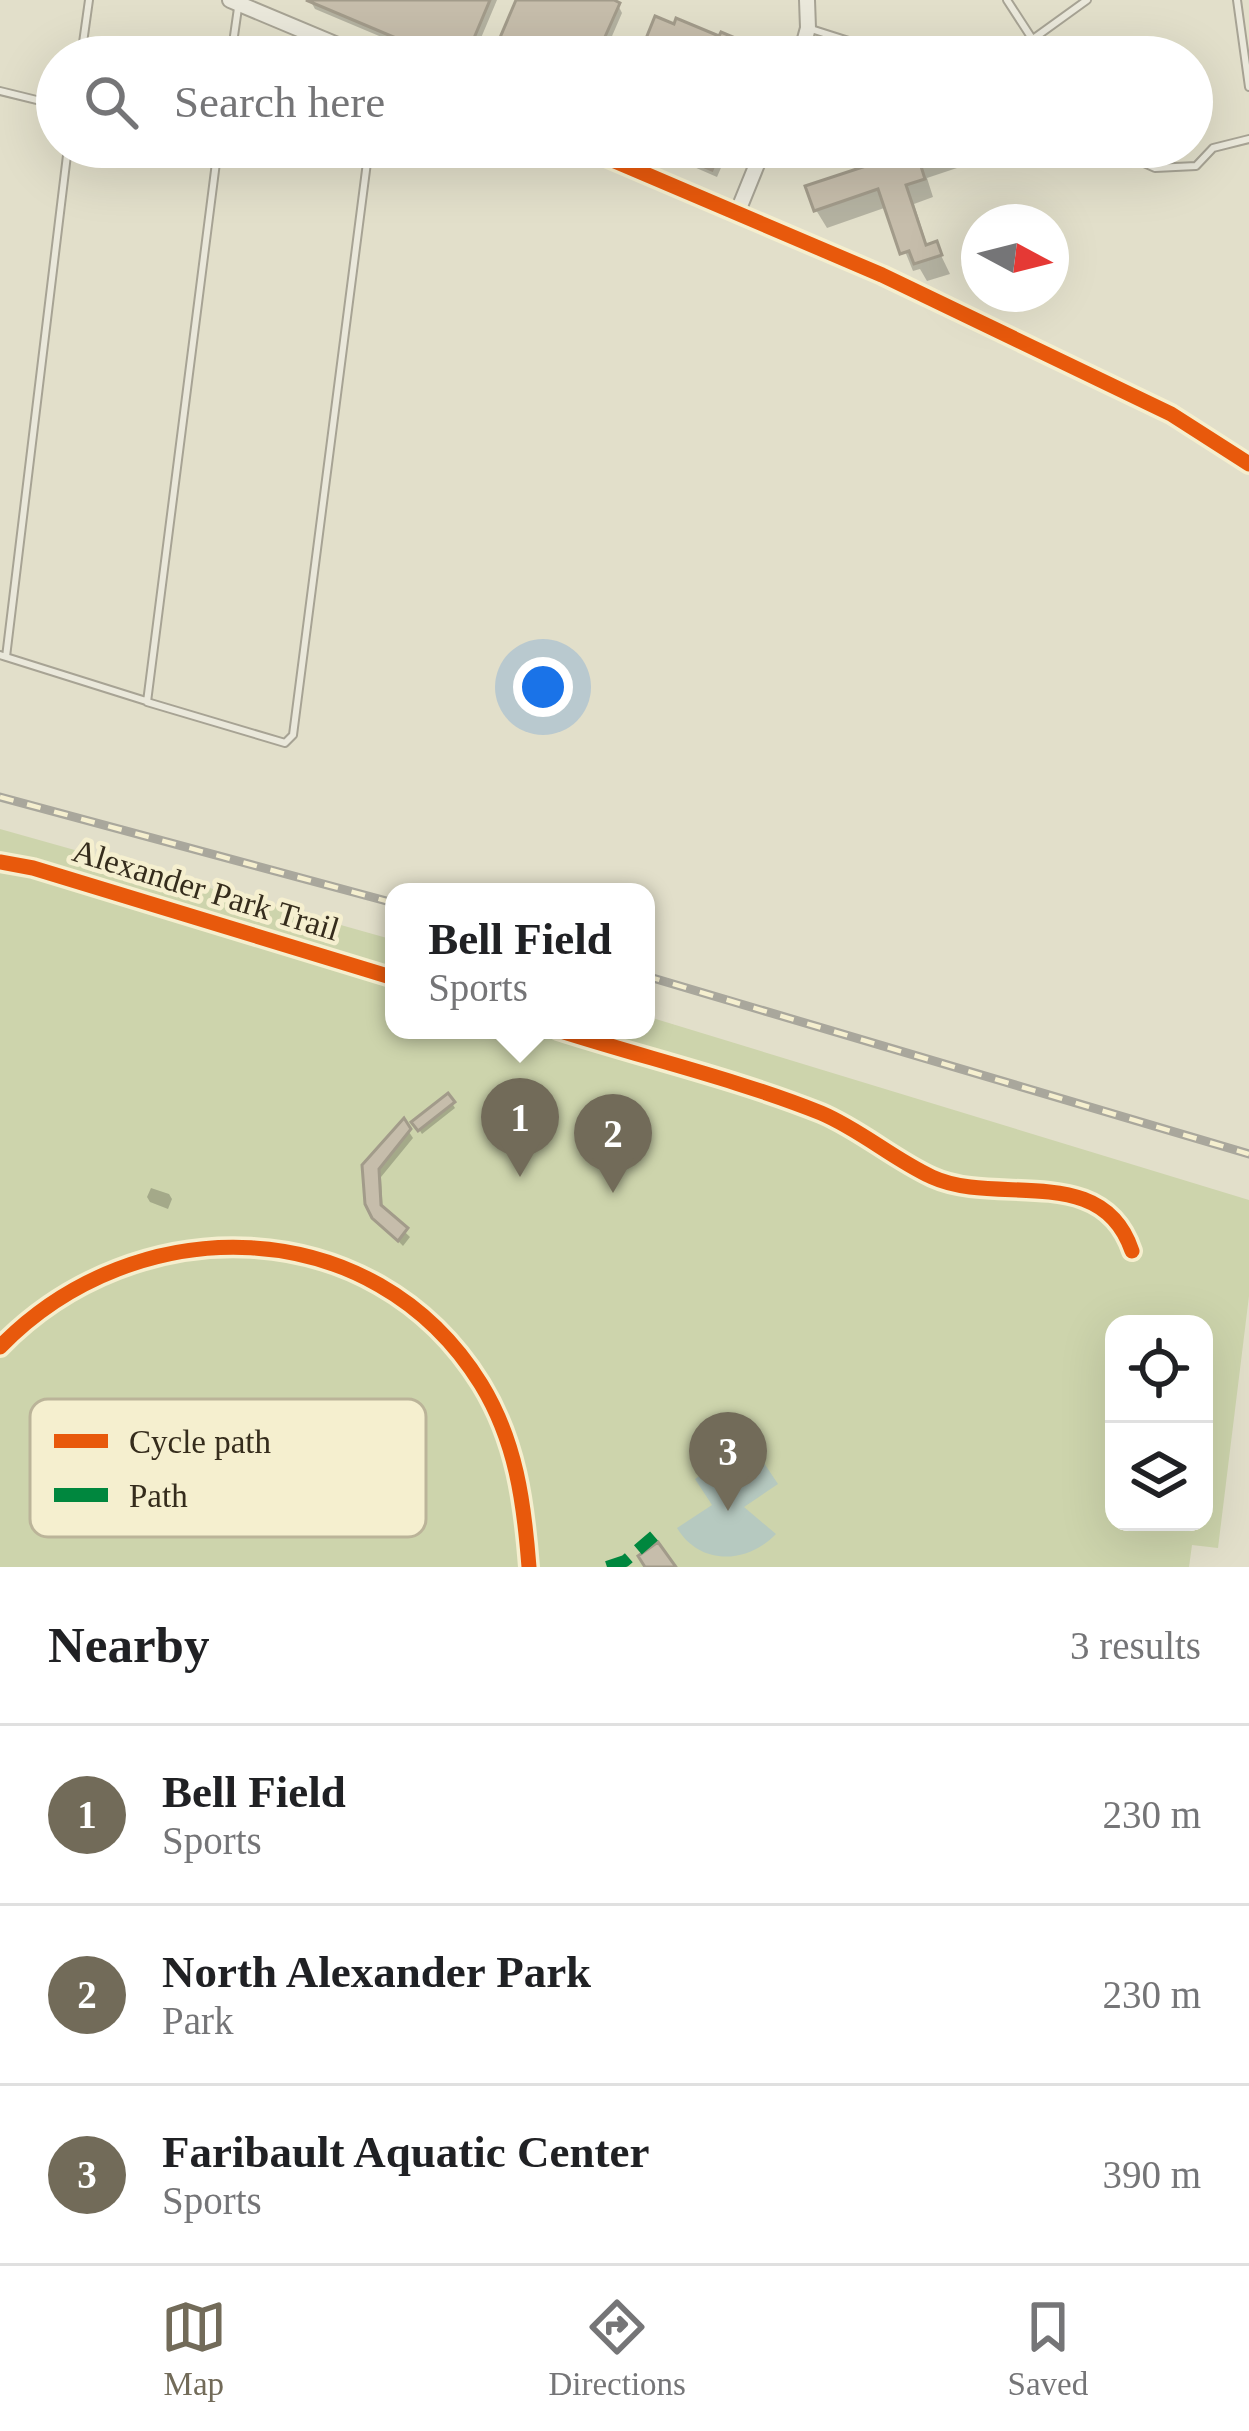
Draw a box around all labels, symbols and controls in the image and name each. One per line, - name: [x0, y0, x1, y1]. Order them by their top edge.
- search box: [36, 36, 1213, 168]
- icon: search: [78, 69, 144, 135]
- text: Search here: [174, 77, 385, 127]
- north arrow: [961, 204, 1069, 312]
- your location: [513, 657, 573, 717]
- street label: Alexander Park Trail: [68, 832, 344, 948]
- popup: [385, 883, 655, 1039]
- text: Bell Field: [428, 914, 612, 964]
- text: Sports: [428, 966, 528, 1009]
- pin: 1: [481, 1078, 559, 1177]
- pin: 2: [574, 1094, 652, 1193]
- map controls: [1105, 1315, 1213, 1531]
- button: locate: [1105, 1315, 1213, 1423]
- legend: [30, 1399, 426, 1537]
- pin: 3: [689, 1412, 767, 1511]
- button: layers: [1105, 1423, 1213, 1531]
- text: Cycle path: [129, 1424, 272, 1460]
- text: Path: [129, 1478, 188, 1514]
- text: Nearby: [48, 1617, 209, 1673]
- text: 3 results: [1070, 1624, 1201, 1667]
- text: Bell Field: [162, 1767, 346, 1817]
- text: 1: [77, 1793, 97, 1836]
- text: 230 m: [1102, 1793, 1201, 1836]
- text: Sports: [162, 1819, 262, 1862]
- text: North Alexander Park: [162, 1947, 591, 1997]
- text: 2: [77, 1973, 97, 2016]
- text: 230 m: [1102, 1973, 1201, 2016]
- text: Park: [162, 1999, 234, 2042]
- text: Faribault Aquatic Center: [162, 2127, 649, 2177]
- text: 3: [77, 2153, 97, 2196]
- text: 390 m: [1102, 2153, 1201, 2196]
- text: Sports: [162, 2179, 262, 2222]
- tab: Map: [161, 2294, 227, 2403]
- tab: Directions: [548, 2294, 686, 2403]
- tab: Saved: [1008, 2294, 1088, 2403]

